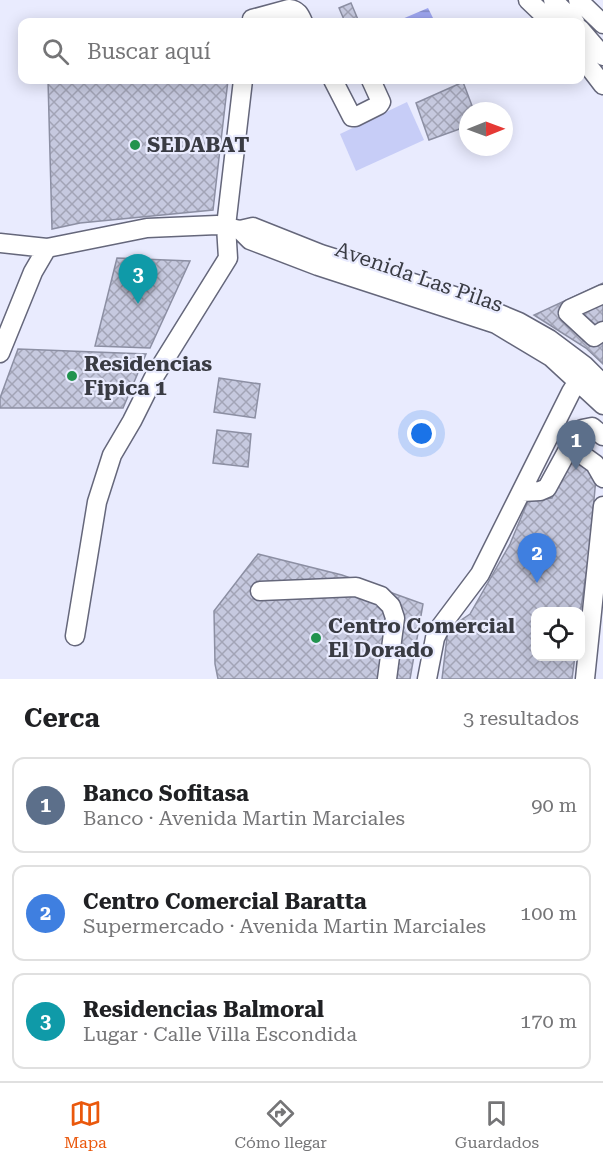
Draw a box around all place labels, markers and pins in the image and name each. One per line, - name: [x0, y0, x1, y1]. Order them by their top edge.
- place label: SEDABAT: [147, 133, 249, 157]
- marker: SEDABAT: [128, 138, 142, 152]
- pin: 3: [118, 254, 158, 304]
- place label: Residencias Fipica 1: [84, 352, 212, 400]
- marker: Residencias Fipica 1: [65, 369, 79, 383]
- pin: 1: [556, 420, 596, 470]
- pin: 2: [518, 534, 556, 583]
- place label: Centro Comercial El Dorado: [328, 614, 515, 662]
- marker: Centro Comercial El Dorado: [309, 631, 323, 645]

